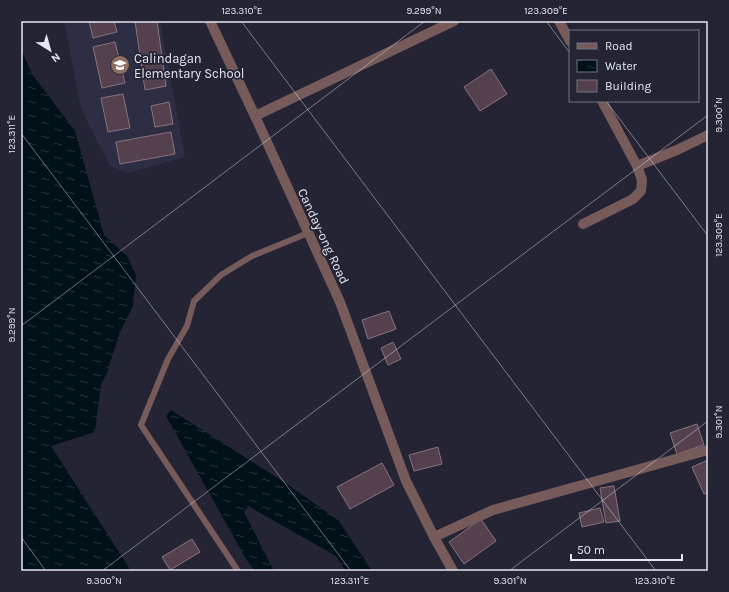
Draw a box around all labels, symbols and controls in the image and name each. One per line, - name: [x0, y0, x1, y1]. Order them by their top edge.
- text: 123.310°E: [222, 5, 262, 17]
- text: 9.299°N: [406, 5, 442, 17]
- text: 123.309°E: [524, 5, 568, 17]
- north arrow: [30, 30, 70, 70]
- legend: [569, 30, 699, 102]
- text: Road: [605, 39, 633, 53]
- text: N: [49, 50, 63, 65]
- place label: Calindagan Elementary School: [134, 51, 244, 81]
- school or university icon: Calindagan Elementary School: [109, 54, 131, 76]
- text: Water: [605, 59, 638, 73]
- text: Building: [605, 79, 652, 93]
- text: 9.300°N: [713, 97, 725, 133]
- text: 123.311°E: [6, 115, 18, 153]
- street label: Canday-ong Road: [295, 186, 352, 286]
- text: 123.309°E: [713, 213, 725, 257]
- text: 9.299°N: [6, 307, 18, 343]
- text: 9.301°N: [713, 406, 725, 438]
- scale bar: [571, 536, 682, 562]
- text: 50 m: [577, 543, 605, 557]
- text: 9.300°N: [86, 575, 122, 587]
- text: 123.311°E: [331, 575, 369, 587]
- text: 9.301°N: [494, 575, 526, 587]
- text: 123.310°E: [635, 575, 675, 587]

